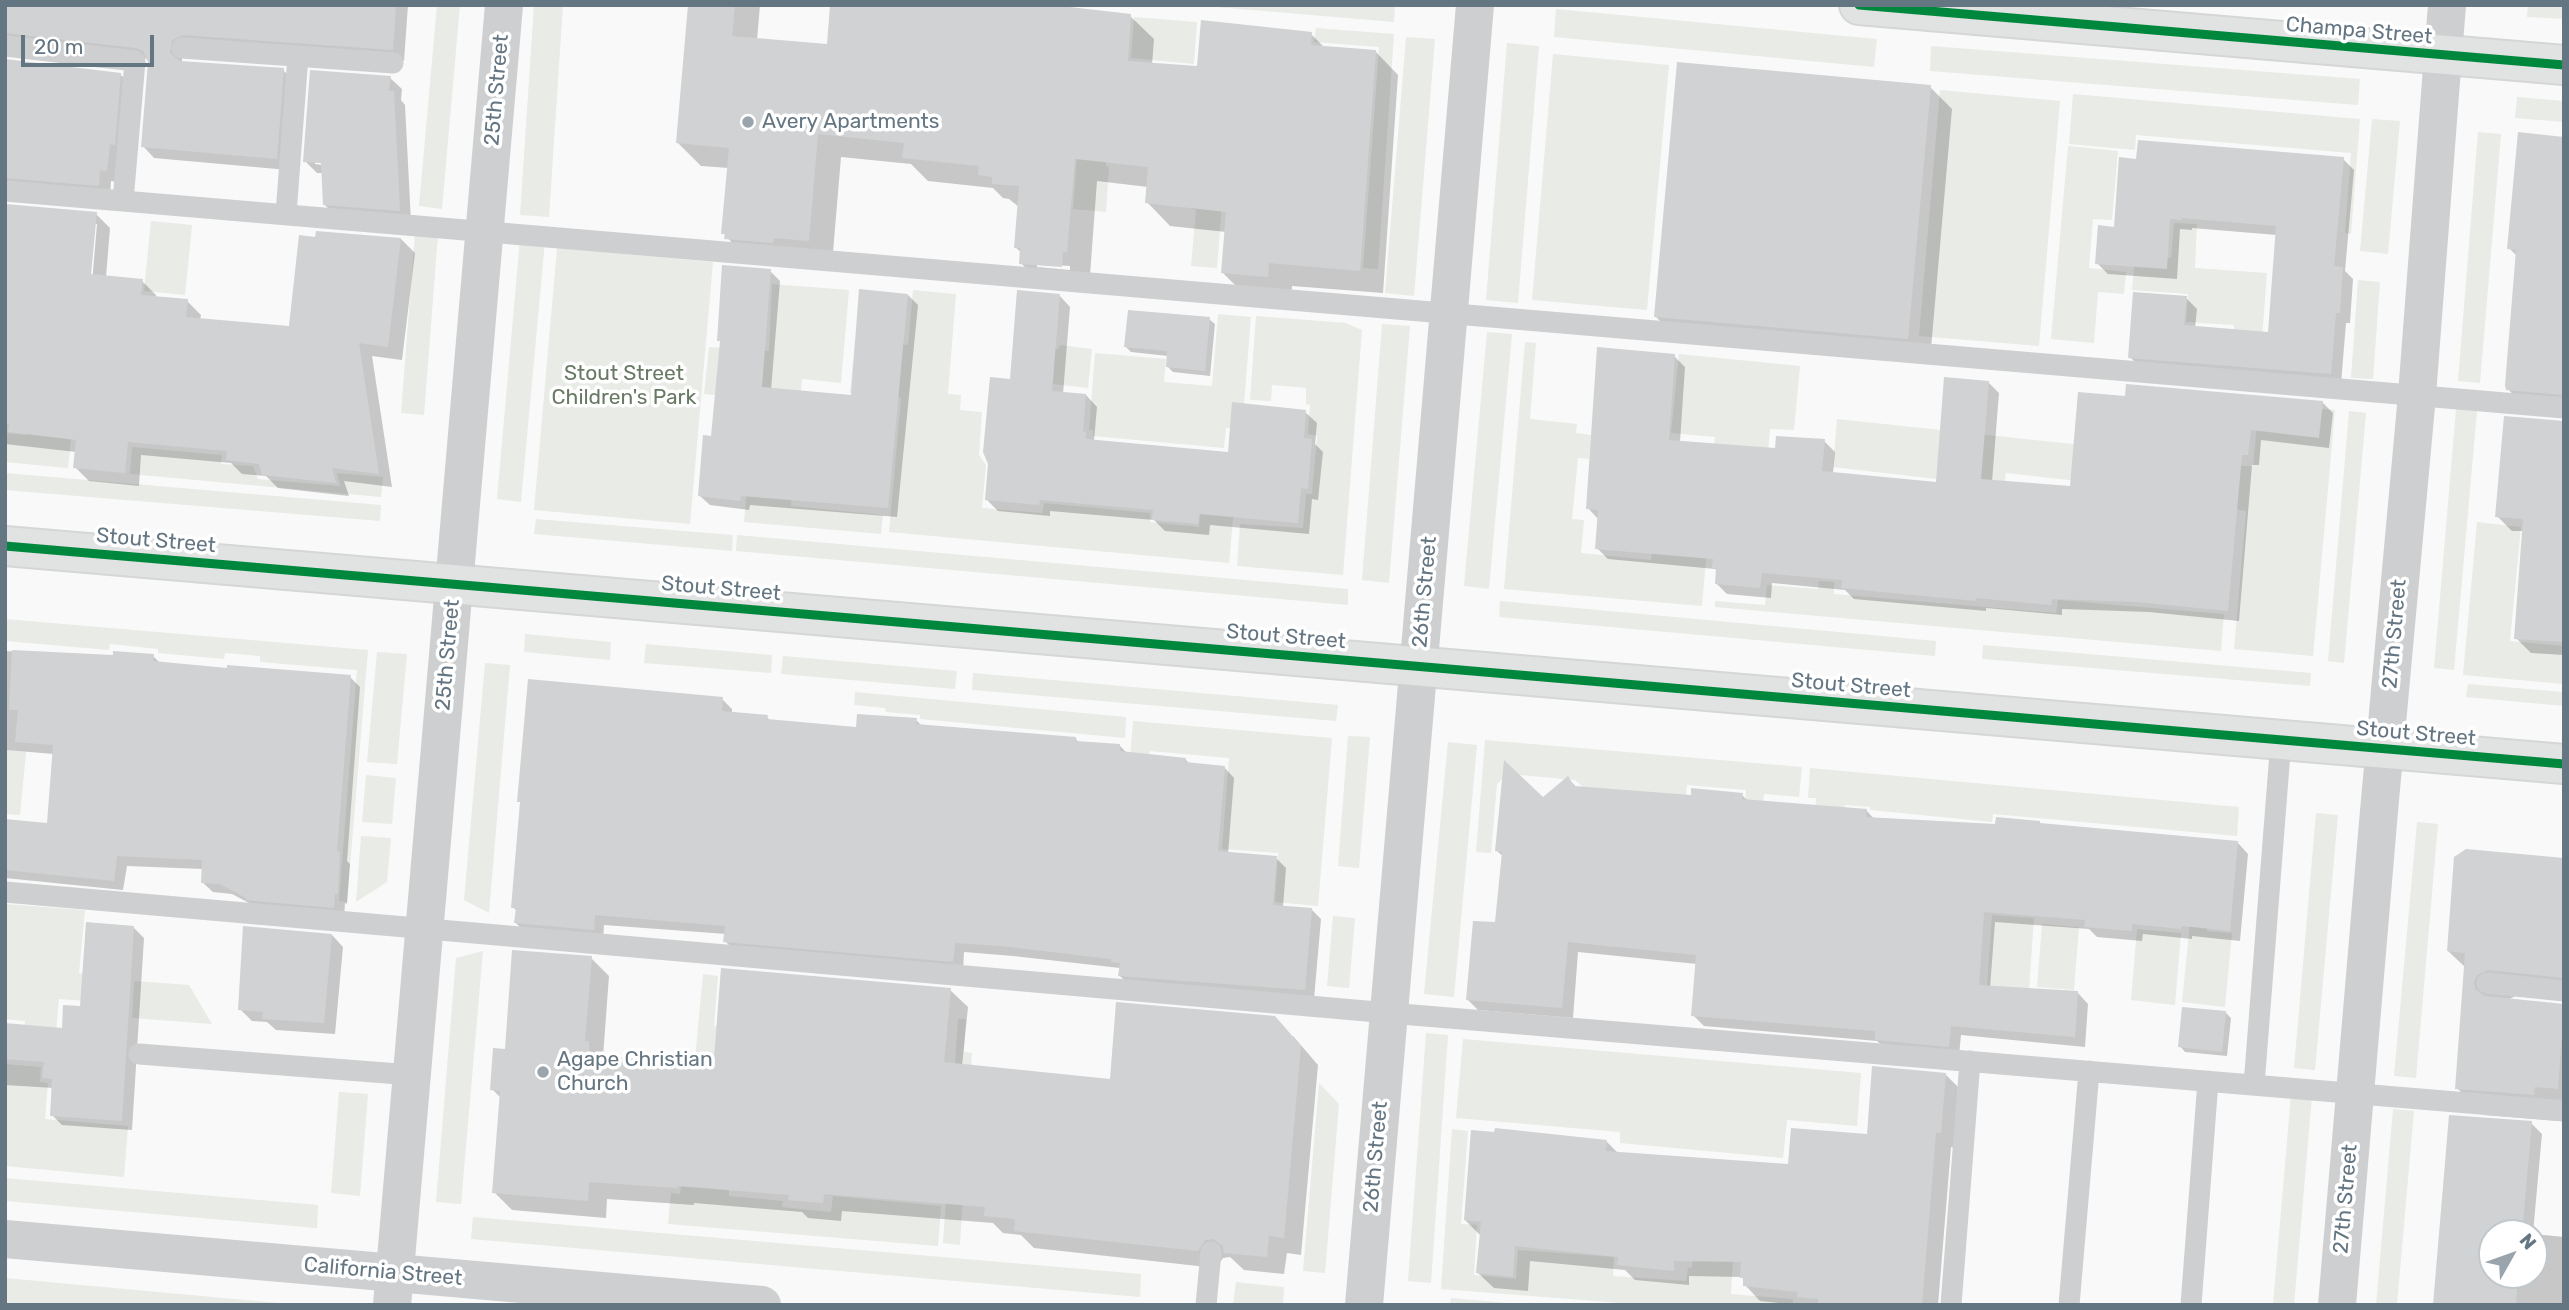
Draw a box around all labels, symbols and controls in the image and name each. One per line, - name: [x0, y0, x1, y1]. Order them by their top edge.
- street label: Champa Street: [2285, 12, 2433, 50]
- scale bar: [24, 21, 158, 65]
- street label: 25th Street: [480, 33, 514, 147]
- text: 20 m: [34, 34, 83, 59]
- place label: Avery Apartments: [762, 109, 939, 135]
- marker: Avery Apartments: [740, 114, 756, 130]
- park label: Stout Street Children's Park: [552, 361, 696, 411]
- street label: Stout Street: [95, 523, 217, 559]
- street label: 26th Street: [1408, 535, 1442, 649]
- street label: Stout Street: [660, 571, 782, 607]
- street label: 27th Street: [2378, 578, 2412, 690]
- street label: 25th Street: [431, 598, 465, 712]
- street label: Stout Street: [1225, 619, 1347, 655]
- street label: Stout Street: [1790, 668, 1912, 704]
- street label: Stout Street: [2355, 716, 2477, 752]
- place label: Agape Christian Church: [557, 1047, 713, 1097]
- marker: Agape Christian Church: [535, 1064, 551, 1080]
- street label: 26th Street: [1359, 1100, 1393, 1214]
- street label: 27th Street: [2329, 1143, 2363, 1255]
- north arrow: [2478, 1219, 2548, 1289]
- text: N: [2515, 1229, 2541, 1254]
- street label: California Street: [303, 1253, 463, 1291]

